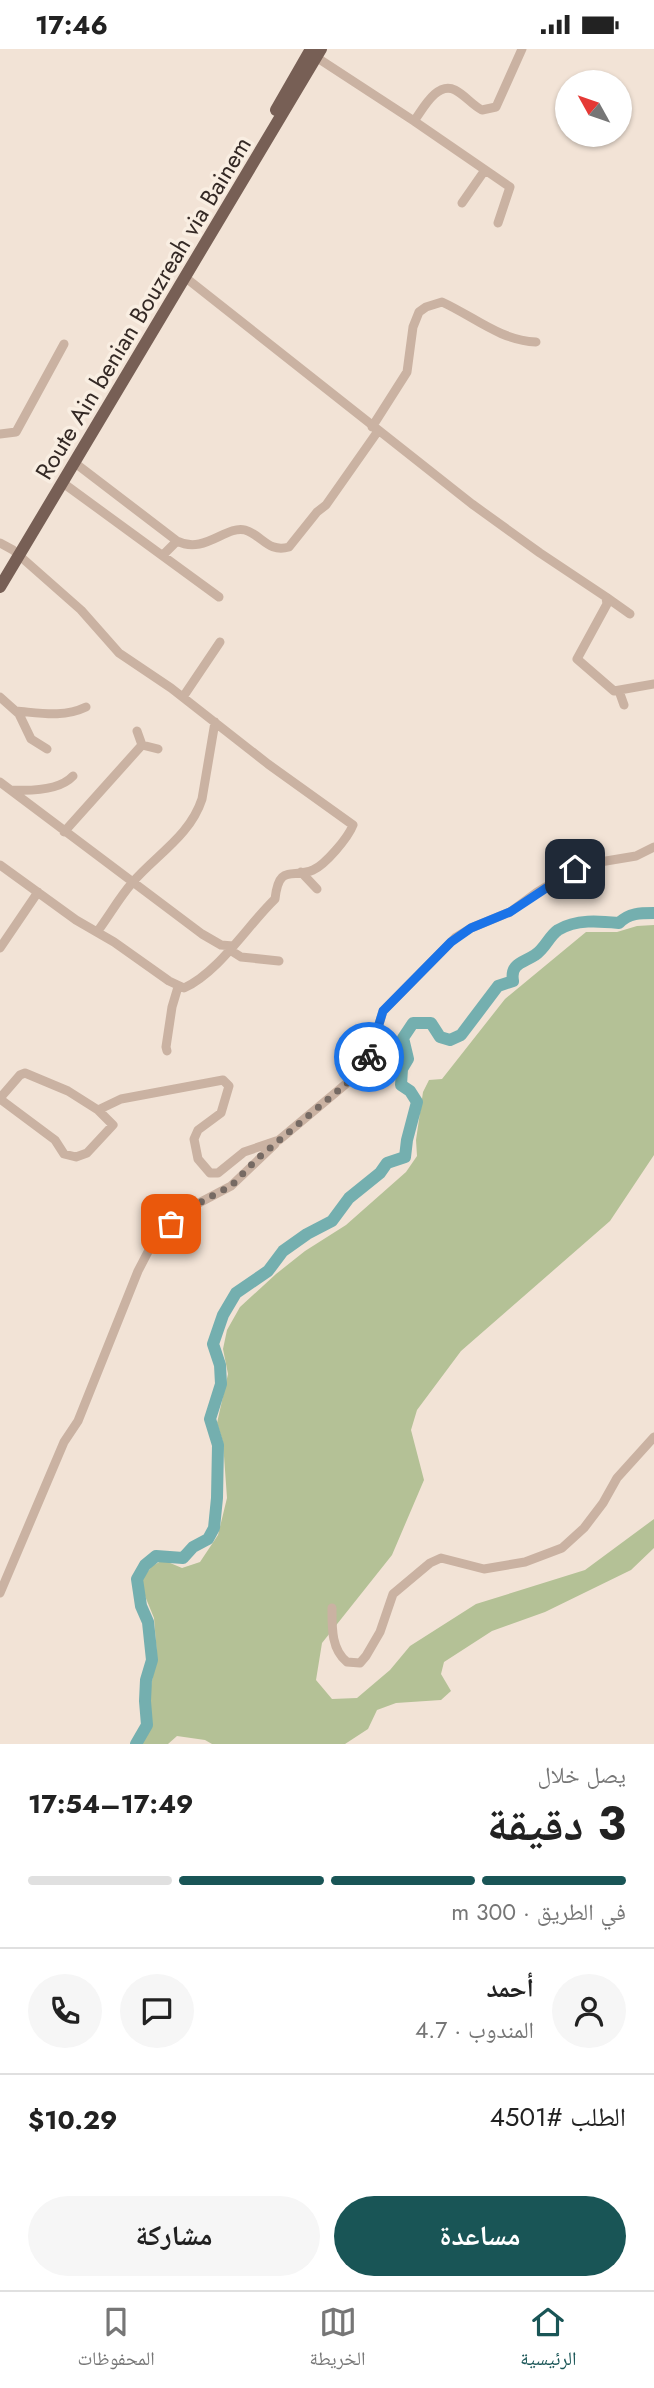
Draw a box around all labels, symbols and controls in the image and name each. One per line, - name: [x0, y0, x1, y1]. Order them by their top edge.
- text: 17:46: [35, 6, 108, 44]
- north arrow: [555, 70, 632, 147]
- map controls: [555, 70, 632, 147]
- street label: Route Ain benian Bouzreah via Bainem: [26, 130, 260, 486]
- pin: [545, 839, 605, 899]
- icon: home: [556, 850, 594, 888]
- courier: [334, 1022, 404, 1092]
- icon: bike: [350, 1038, 388, 1076]
- pin: [141, 1194, 201, 1254]
- icon: bag: [152, 1205, 190, 1243]
- text: يصل خلال: [537, 1758, 626, 1792]
- text: 17:49–17:54: [28, 1785, 193, 1823]
- text: 3 دقيقة: [487, 1791, 626, 1857]
- text: في الطريق · 300 m: [451, 1895, 626, 1929]
- text: أحمد: [486, 1969, 534, 2007]
- button: phone: [28, 1974, 102, 2048]
- button: chat: [120, 1974, 194, 2048]
- button: person: [552, 1974, 626, 2048]
- text: المندوب · 4.7: [415, 2013, 534, 2047]
- text: الطلب #4501: [490, 2098, 626, 2136]
- text: $10.29: [28, 2101, 117, 2139]
- button: مشاركة: [28, 2196, 320, 2276]
- button: مساعدة: [334, 2196, 626, 2276]
- tab: المحفوظات: [77, 2303, 155, 2377]
- tab: الخريطة: [310, 2303, 365, 2377]
- tab: الرئيسية: [520, 2303, 577, 2377]

